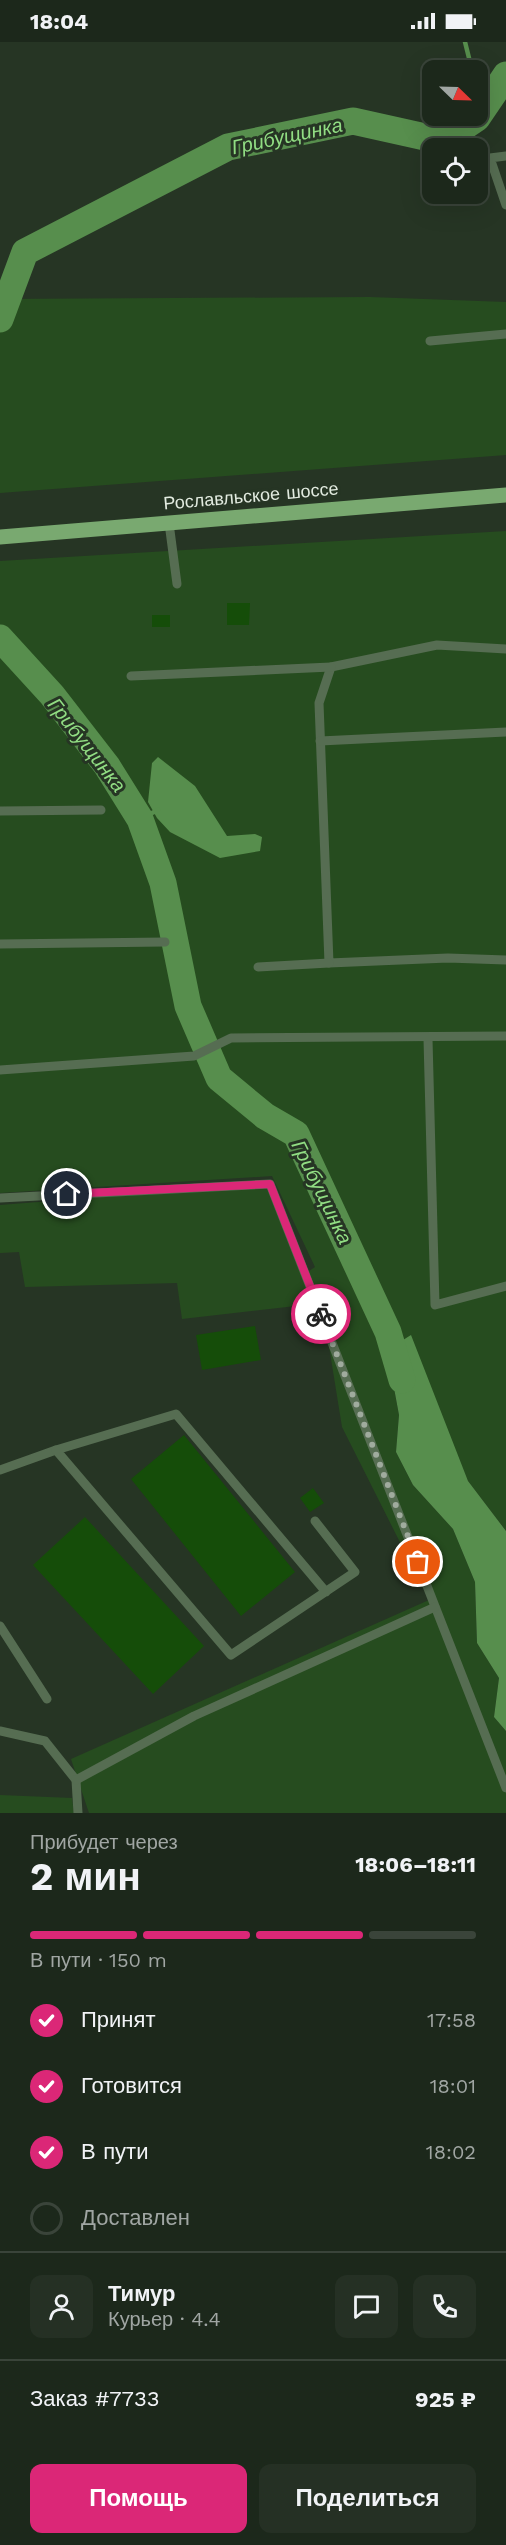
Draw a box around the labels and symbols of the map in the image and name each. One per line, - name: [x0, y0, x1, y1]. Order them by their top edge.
- north arrow: [422, 60, 488, 126]
- water label: Грибущинка: [229, 113, 345, 159]
- street label: Рославльское шоссе: [163, 477, 339, 514]
- water label: Грибущинка: [43, 693, 131, 797]
- water label: Грибущинка: [286, 1136, 358, 1248]
- pin: [41, 1168, 92, 1219]
- courier: [291, 1284, 351, 1344]
- pin: [392, 1536, 443, 1587]

